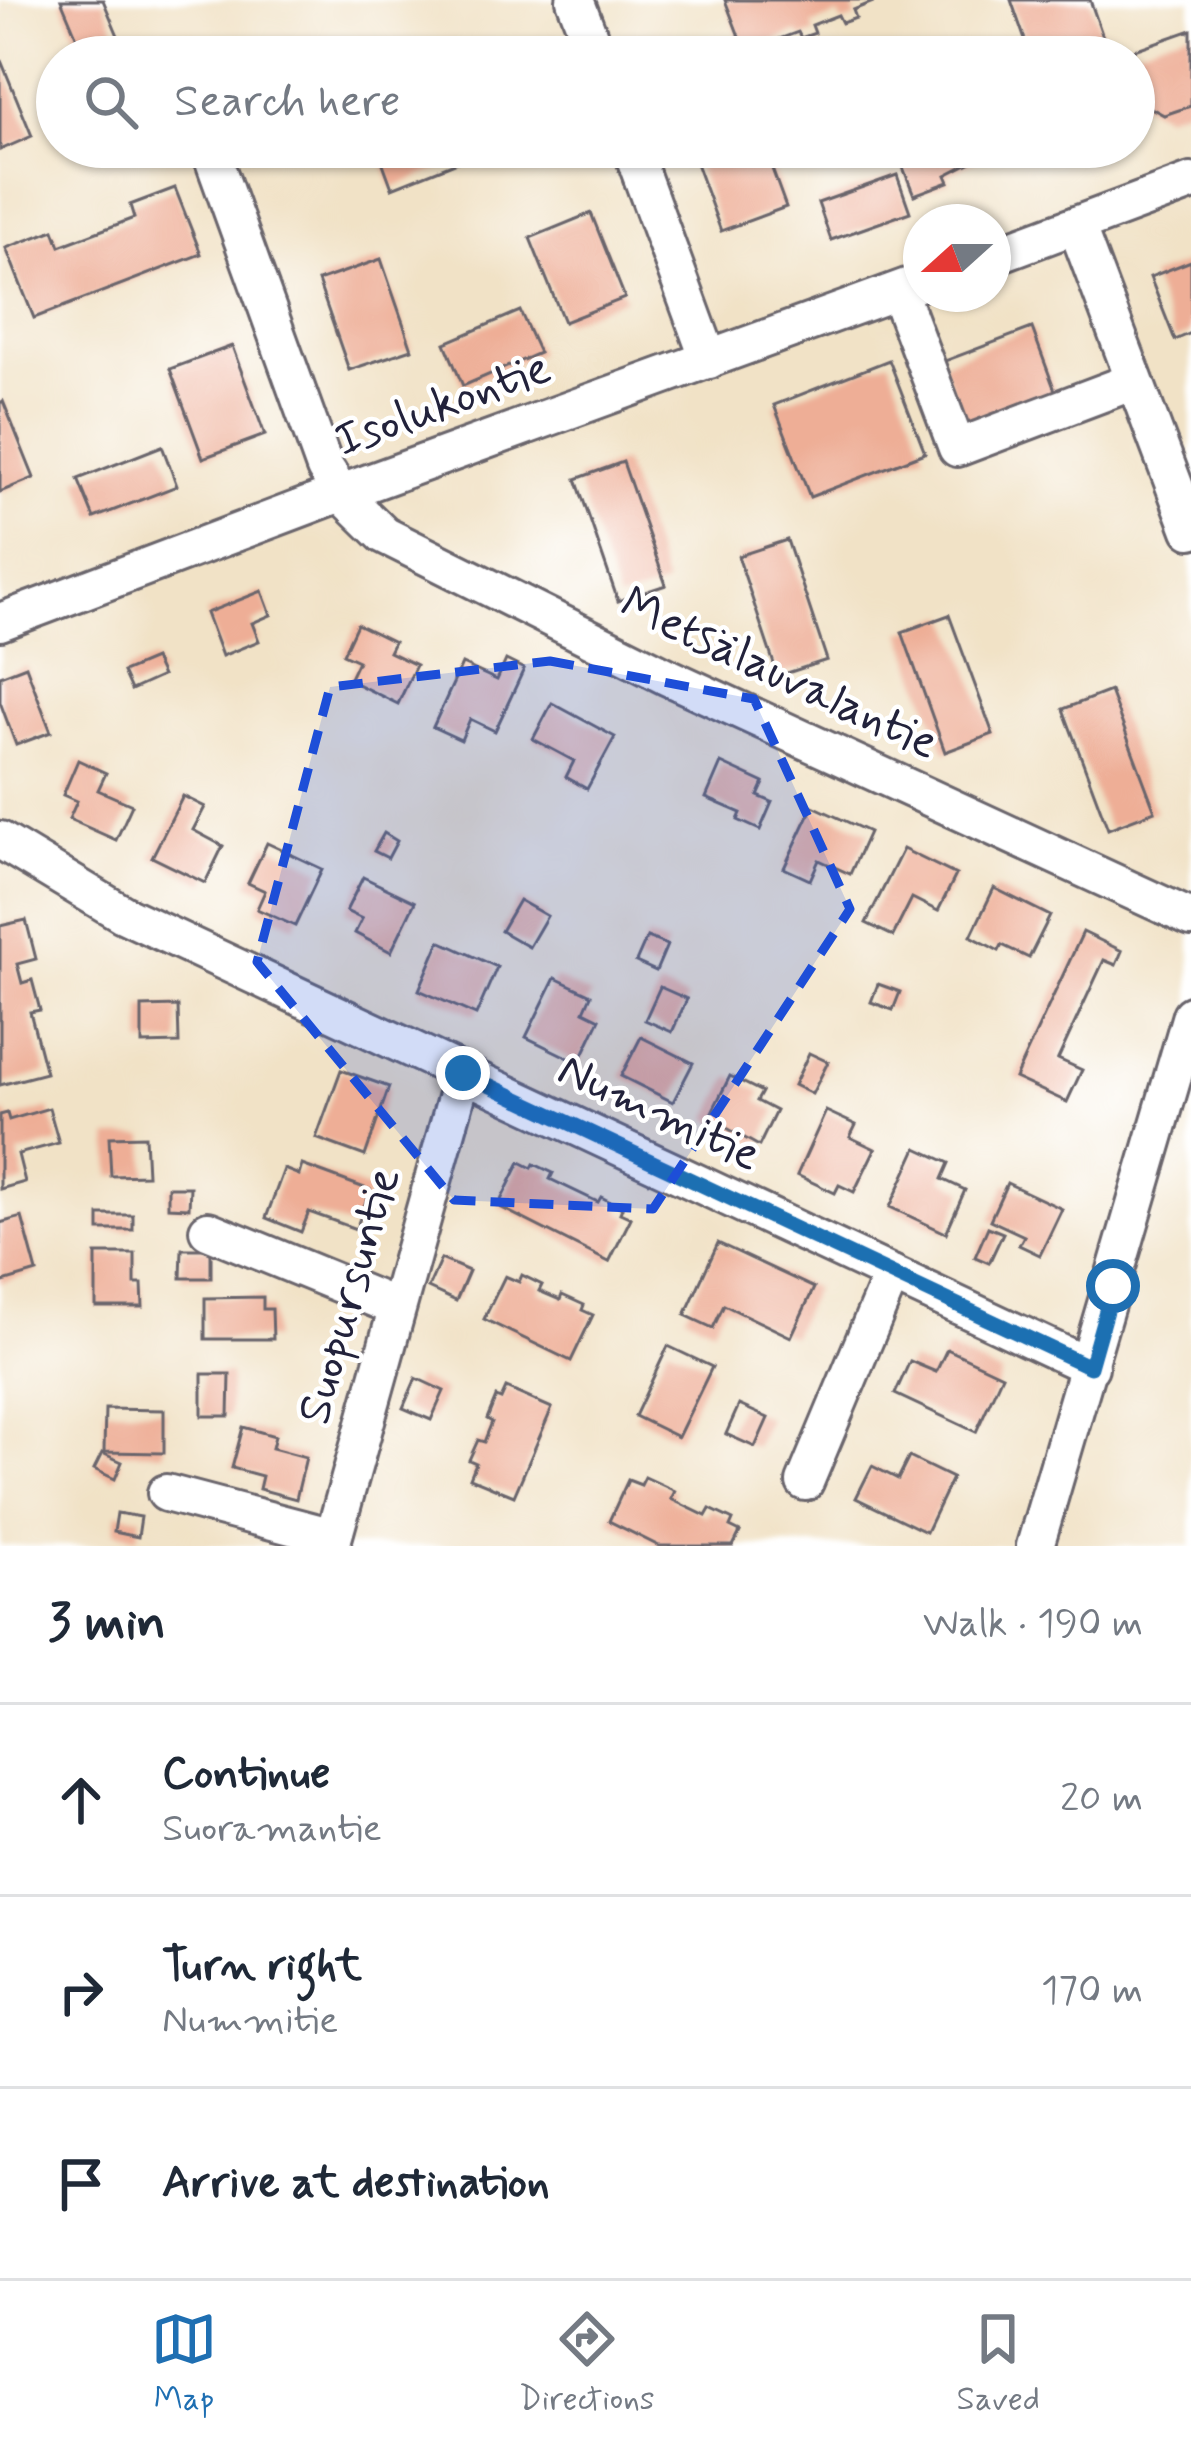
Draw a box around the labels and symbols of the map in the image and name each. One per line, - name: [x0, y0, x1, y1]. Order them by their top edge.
- north arrow: [903, 204, 1011, 312]
- street label: Isolukontie: [327, 337, 559, 473]
- street label: Metsälauvalantie: [610, 573, 948, 775]
- street label: Nummitie: [547, 1039, 771, 1187]
- route end: [436, 1046, 490, 1100]
- street label: Suopursuntie: [283, 1160, 417, 1432]
- route start: [1086, 1259, 1140, 1313]

